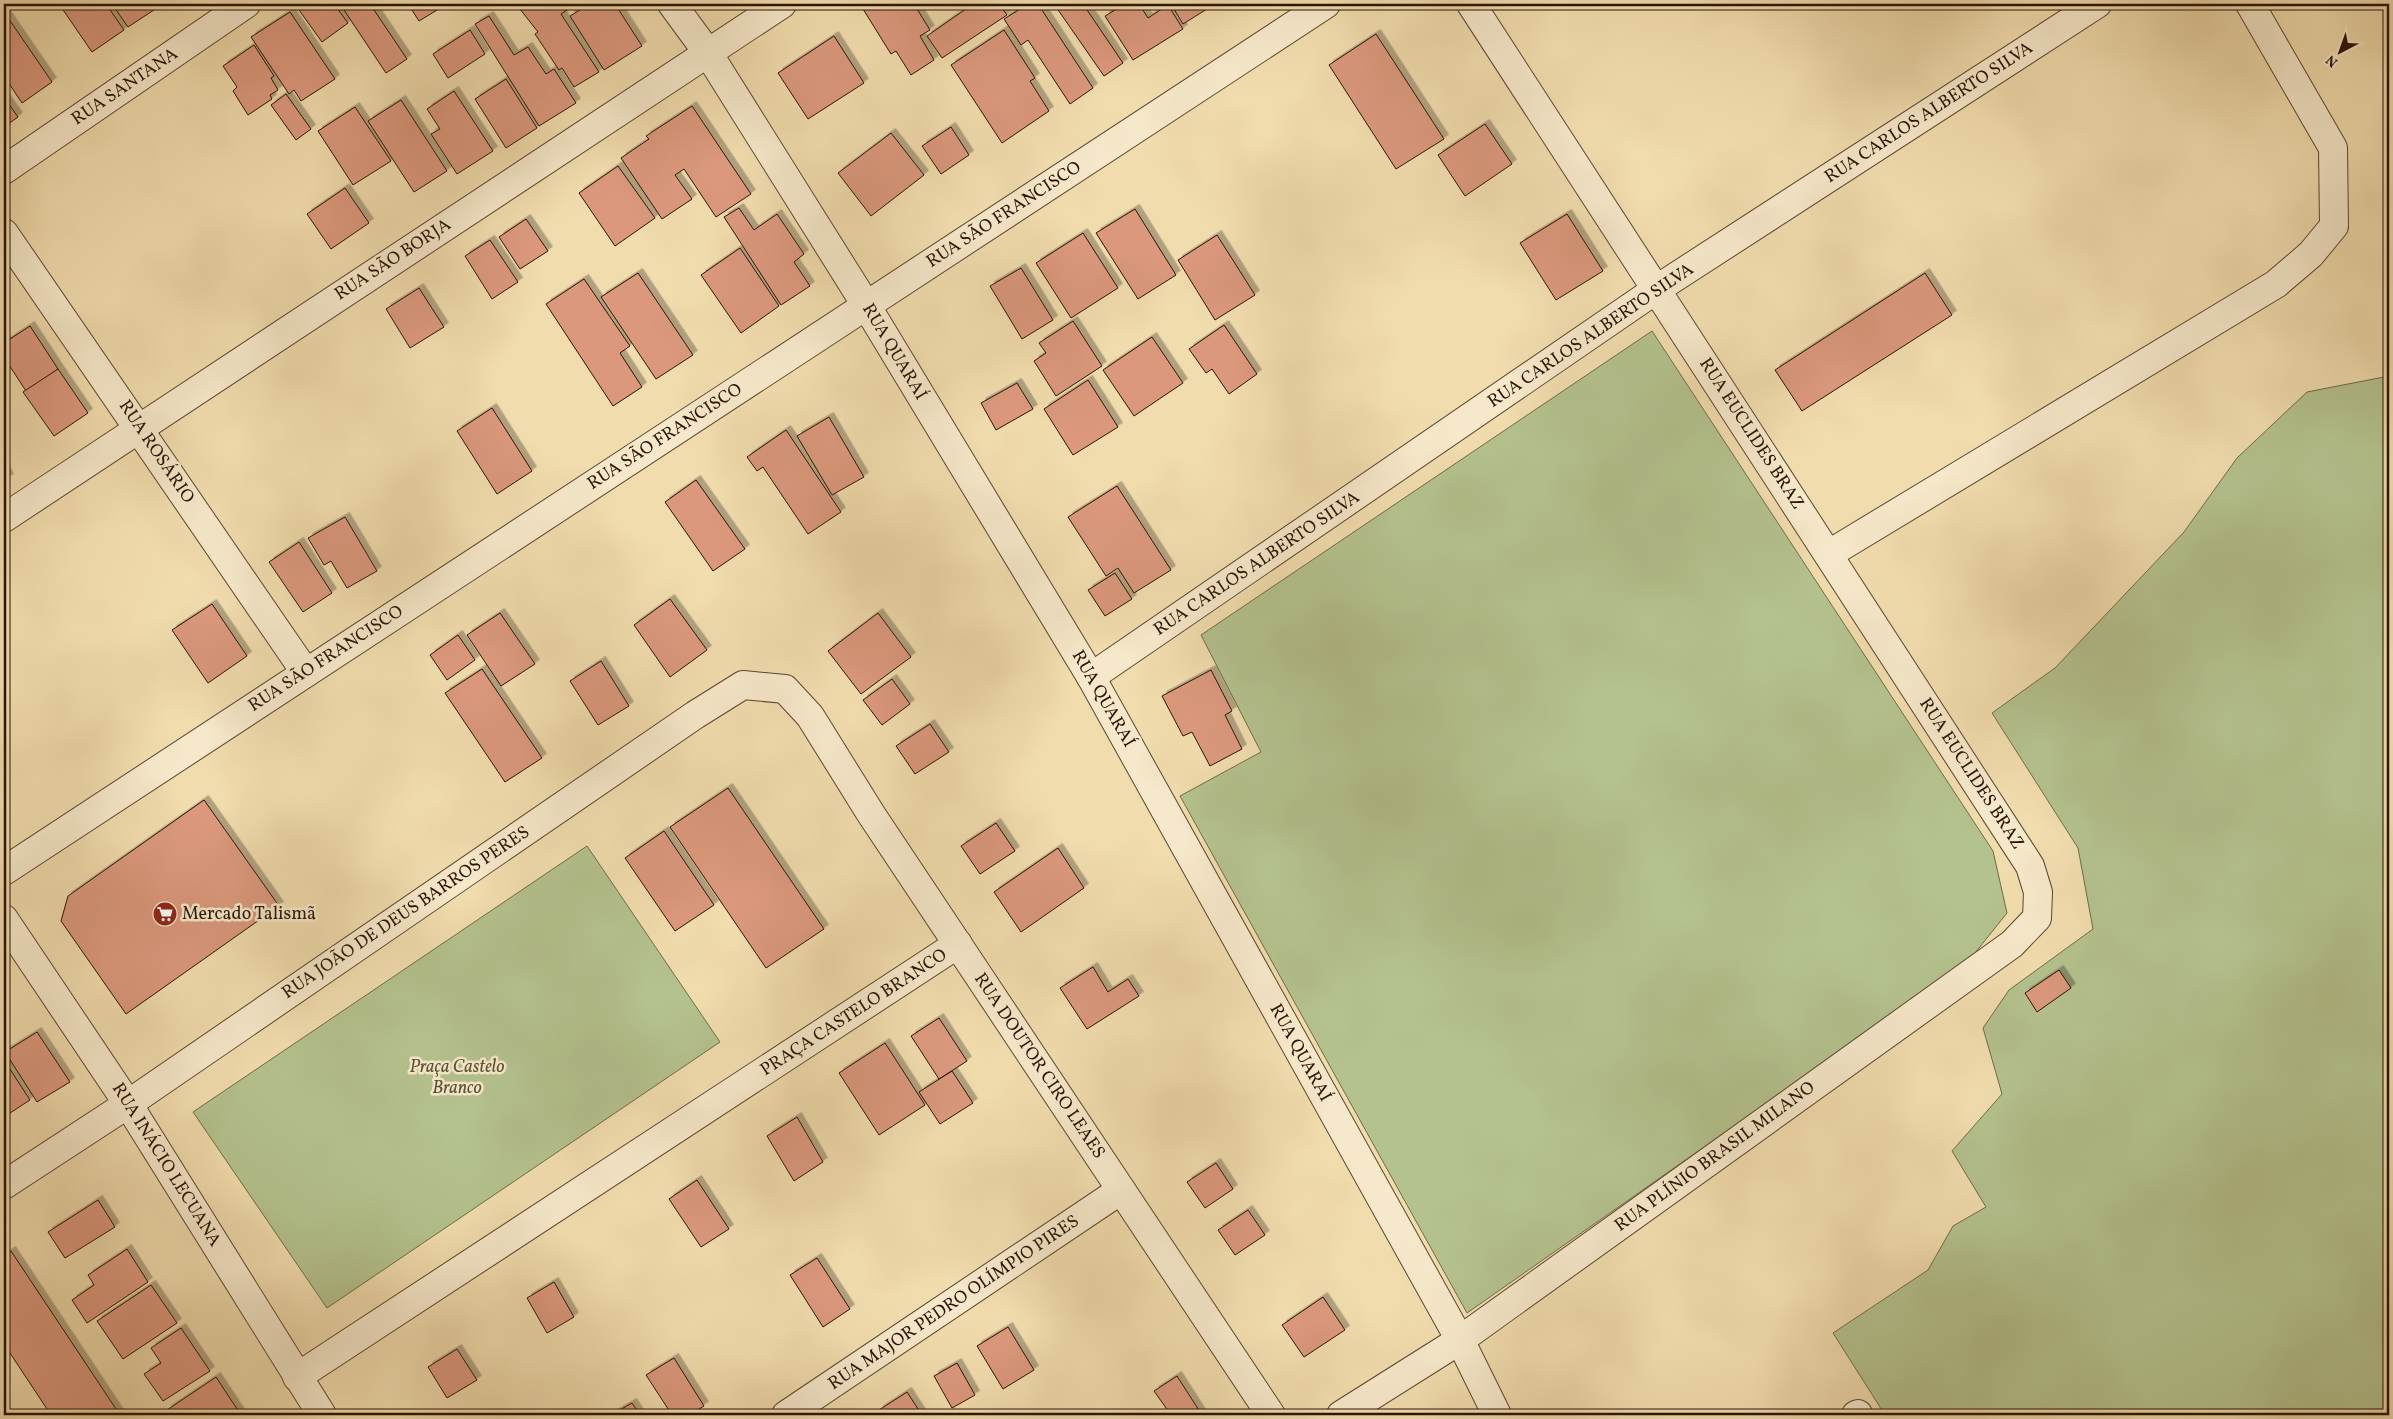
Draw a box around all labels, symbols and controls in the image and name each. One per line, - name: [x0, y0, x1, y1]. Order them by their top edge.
- north arrow: [2316, 28, 2366, 78]
- street label: RUA CARLOS ALBERTO SILVA: [1820, 36, 2038, 190]
- street label: RUA SANTANA: [67, 42, 183, 132]
- text: N: [2322, 50, 2343, 71]
- street label: RUA SÃO FRANCISCO: [922, 155, 1086, 275]
- street label: RUA SÃO BORJA: [330, 213, 456, 307]
- street label: RUA CARLOS ALBERTO SILVA: [1483, 257, 1699, 414]
- street label: RUA QUARAÍ: [855, 299, 933, 405]
- street label: RUA EUCLIDES BRAZ: [1693, 353, 1809, 515]
- street label: RUA SÃO FRANCISCO: [583, 377, 747, 497]
- street label: RUA ROSÁRIO: [112, 395, 200, 509]
- street label: RUA CARLOS ALBERTO SILVA: [1149, 485, 1365, 642]
- street label: RUA SÃO FRANCISCO: [244, 599, 408, 719]
- street label: RUA QUARAÍ: [1065, 646, 1141, 752]
- street label: RUA EUCLIDES BRAZ: [1913, 693, 2029, 855]
- street label: RUA JOÃO DE DEUS BARROS PERES: [277, 820, 535, 1006]
- supermarket icon: Mercado Talismã: [152, 901, 178, 927]
- place label: Mercado Talismã: [182, 902, 316, 927]
- street label: PRAÇA CASTELO BRANCO: [756, 943, 952, 1083]
- street label: RUA DOUTOR CIRO LEAES: [967, 968, 1111, 1164]
- street label: RUA QUARAÍ: [1263, 999, 1337, 1107]
- park label: Praça Castelo Branco: [410, 1055, 504, 1101]
- street label: RUA PLÍNIO BRASIL MILANO: [1610, 1076, 1820, 1238]
- street label: RUA INÁCIO LECUANA: [105, 1078, 227, 1252]
- street label: RUA MAJOR PEDRO OLÍMPIO PIRES: [824, 1209, 1084, 1397]

